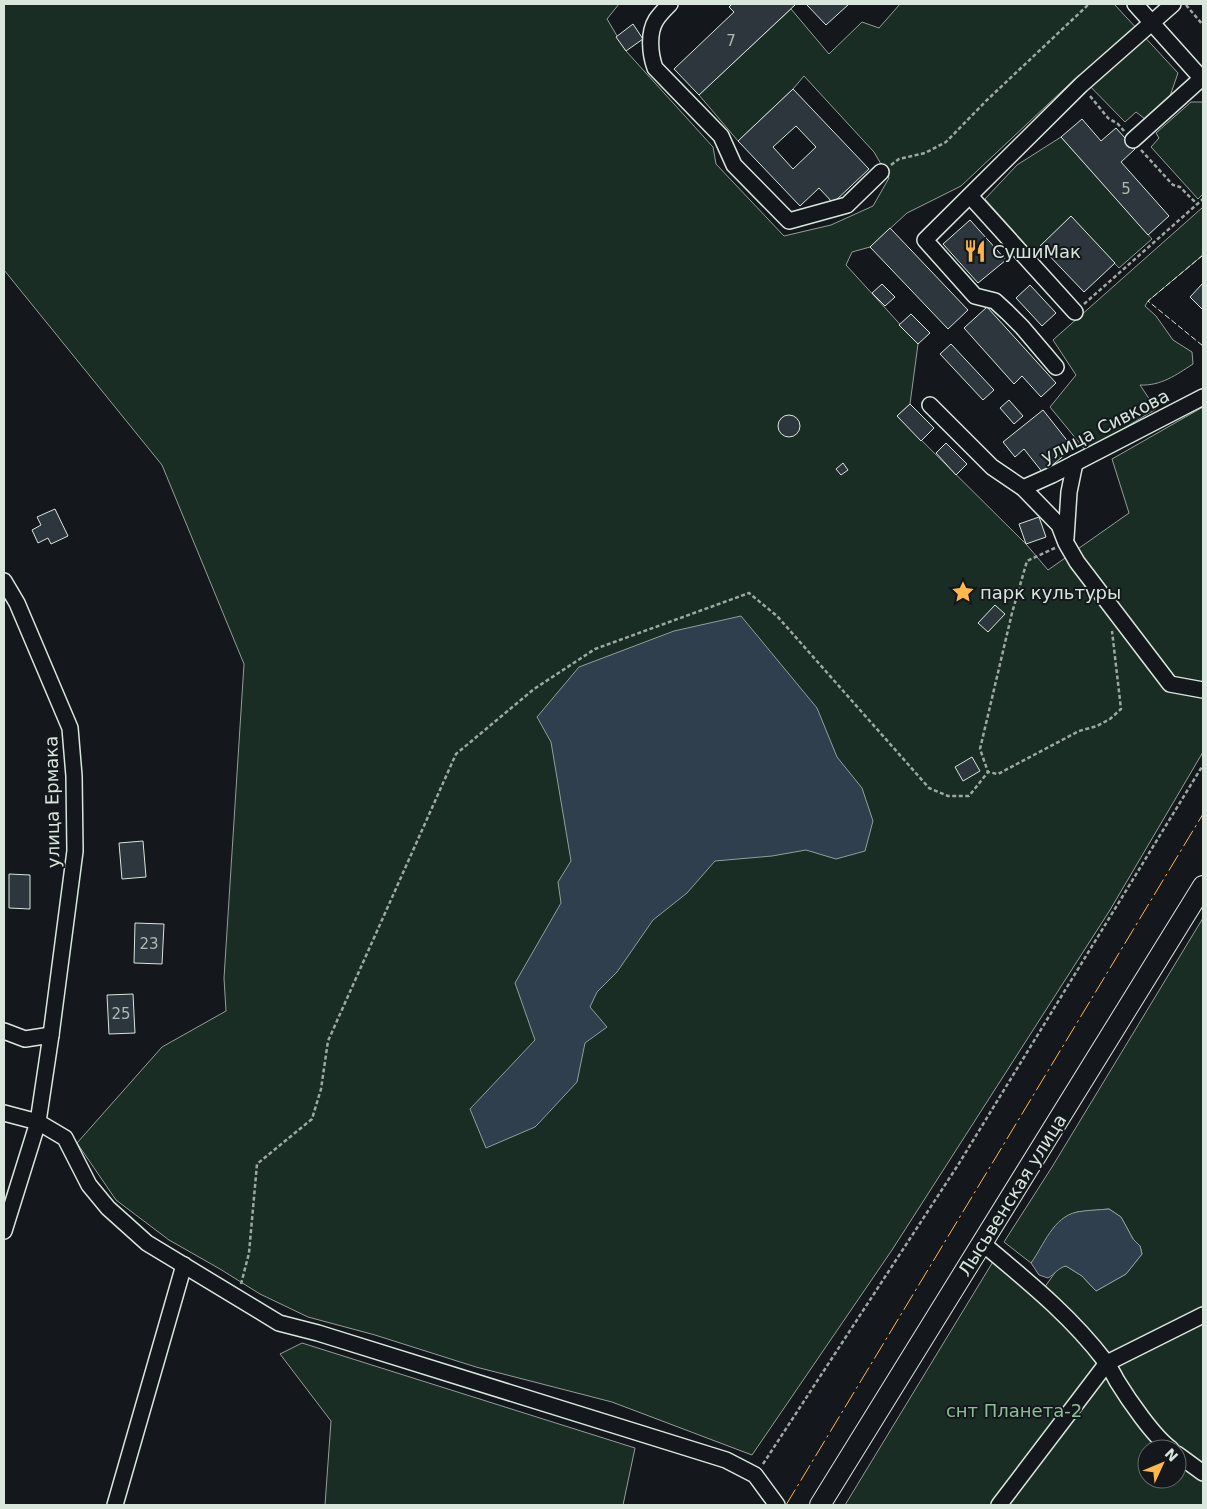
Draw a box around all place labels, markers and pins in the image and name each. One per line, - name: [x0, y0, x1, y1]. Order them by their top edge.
- restaurant icon: СушиМак: [962, 238, 988, 264]
- place label: СушиМак: [992, 241, 1081, 262]
- place icon: парк культуры: [950, 579, 976, 605]
- place label: парк культуры: [980, 582, 1121, 603]

